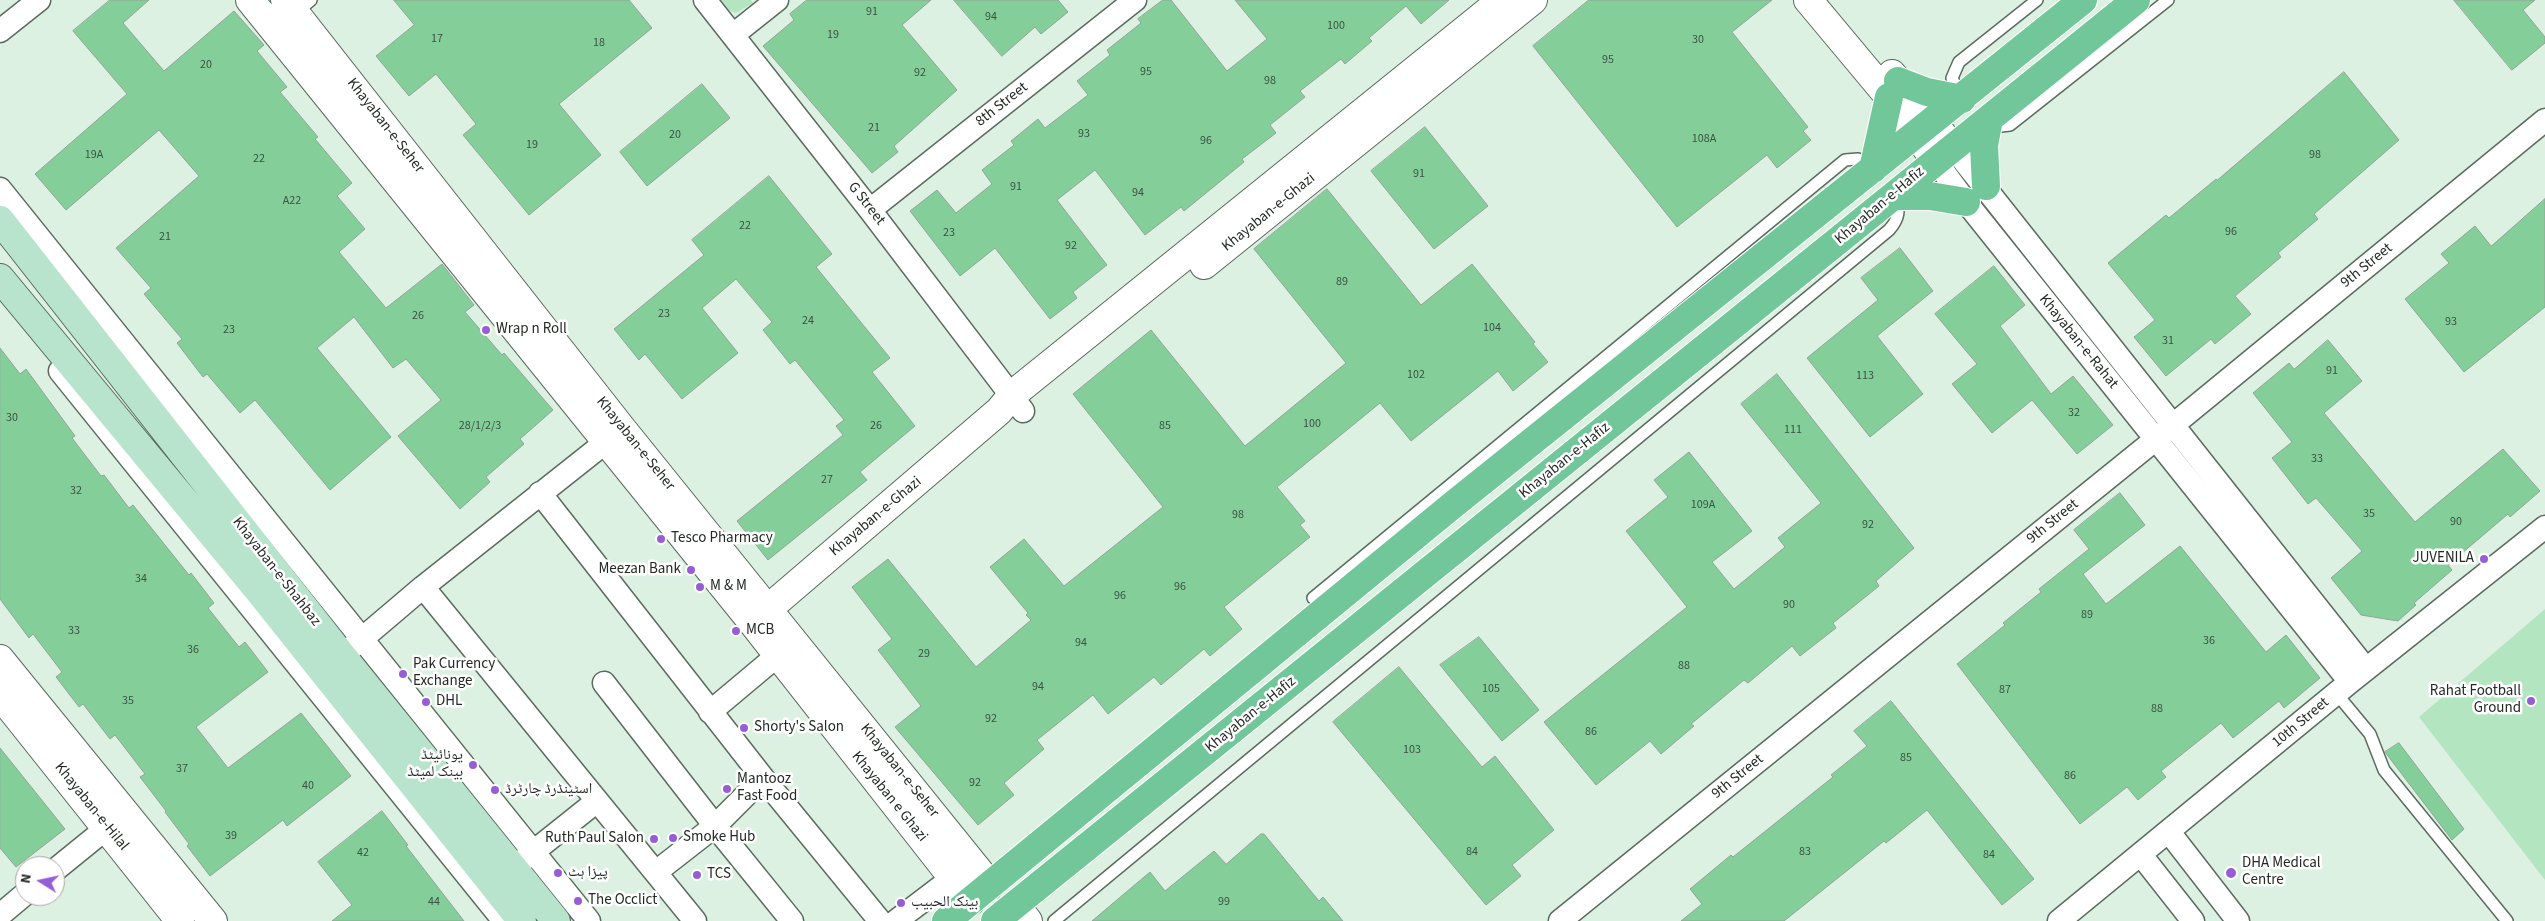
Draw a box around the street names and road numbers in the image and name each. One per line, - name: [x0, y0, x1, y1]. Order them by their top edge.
- street label: Khayaban-e-Seher: [342, 75, 428, 177]
- street label: 8th Street: [972, 79, 1032, 131]
- street label: Khayaban-e-Hafiz: [1832, 163, 1928, 249]
- street label: Khayaban-e-Ghazi: [1219, 170, 1319, 256]
- street label: G Street: [844, 179, 888, 229]
- street label: 9th Street: [2338, 240, 2396, 292]
- street label: Khayaban-e-Rahat: [2034, 291, 2122, 393]
- street label: Khayaban-e-Seher: [592, 393, 678, 495]
- street label: Khayaban-e-Hafiz: [1516, 419, 1614, 503]
- street label: Khayaban-e-Ghazi: [826, 473, 926, 561]
- street label: 9th Street: [2024, 496, 2082, 548]
- street label: Khayaban-e-Shahbaz: [228, 514, 324, 630]
- street label: Khayaban-e-Hafiz: [1202, 673, 1300, 757]
- street label: 10th Street: [2269, 694, 2333, 752]
- street label: Khayaban-e-Seher: [856, 720, 942, 822]
- street label: Khayaban e Ghazi: [847, 748, 931, 846]
- street label: 9th Street: [1709, 751, 1767, 803]
- street label: Khayaban-e-Hilal: [50, 759, 132, 855]

